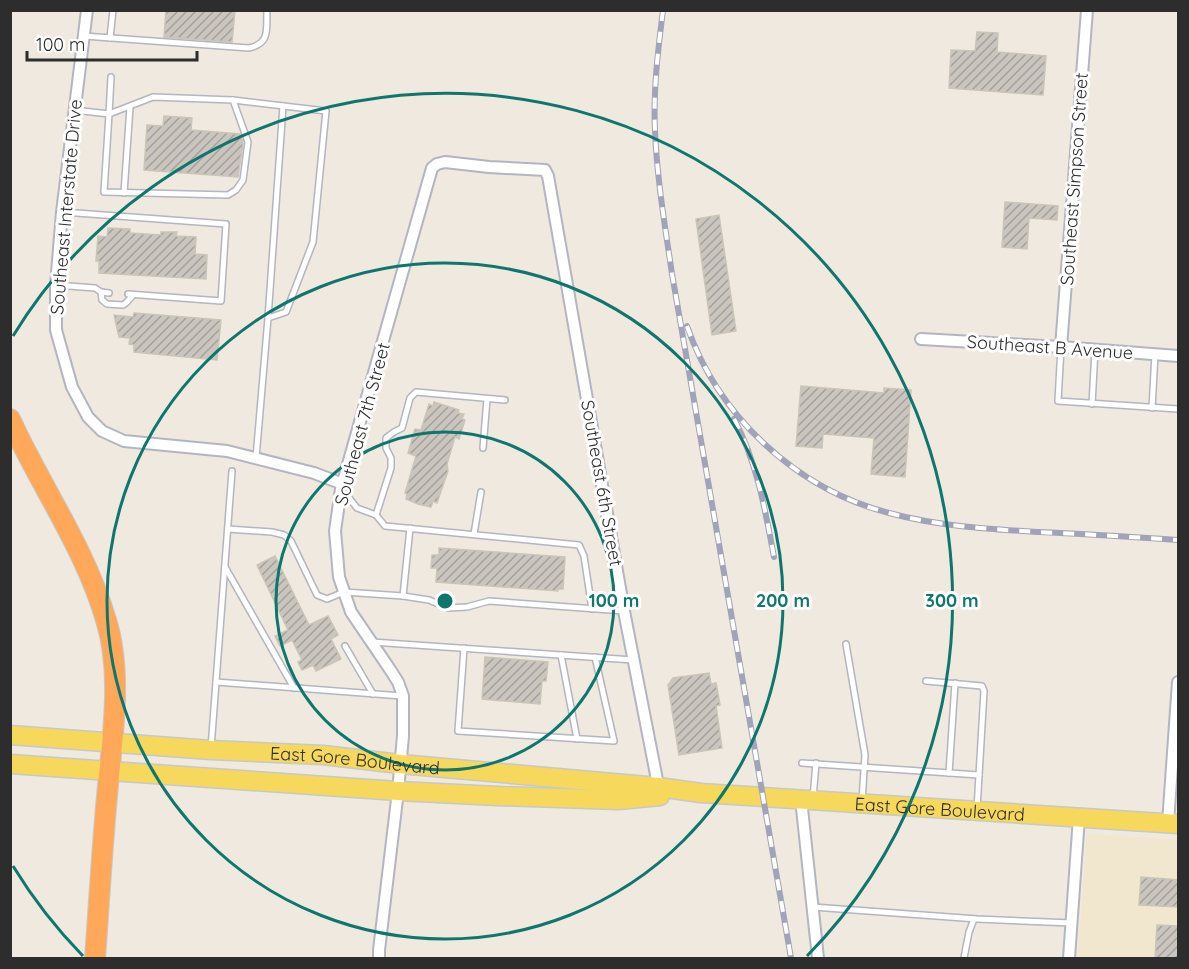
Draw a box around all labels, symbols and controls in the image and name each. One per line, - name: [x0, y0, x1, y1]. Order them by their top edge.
- scale bar: [27, 24, 196, 62]
- text: 100 m: [36, 33, 85, 56]
- street label: Southeast Simpson Street: [1055, 72, 1093, 286]
- street label: Southeast Interstate Drive: [45, 98, 87, 316]
- street label: Southeast B Avenue: [966, 330, 1134, 364]
- street label: Southeast 7th Street: [329, 340, 395, 508]
- street label: Southeast 6th Street: [576, 398, 628, 568]
- text: 100 m: [589, 589, 639, 612]
- text: 200 m: [756, 589, 810, 612]
- text: 300 m: [925, 589, 979, 612]
- centre of rings: [435, 591, 455, 611]
- street label: East Gore Boulevard: [270, 741, 441, 779]
- street label: East Gore Boulevard: [854, 792, 1026, 826]

